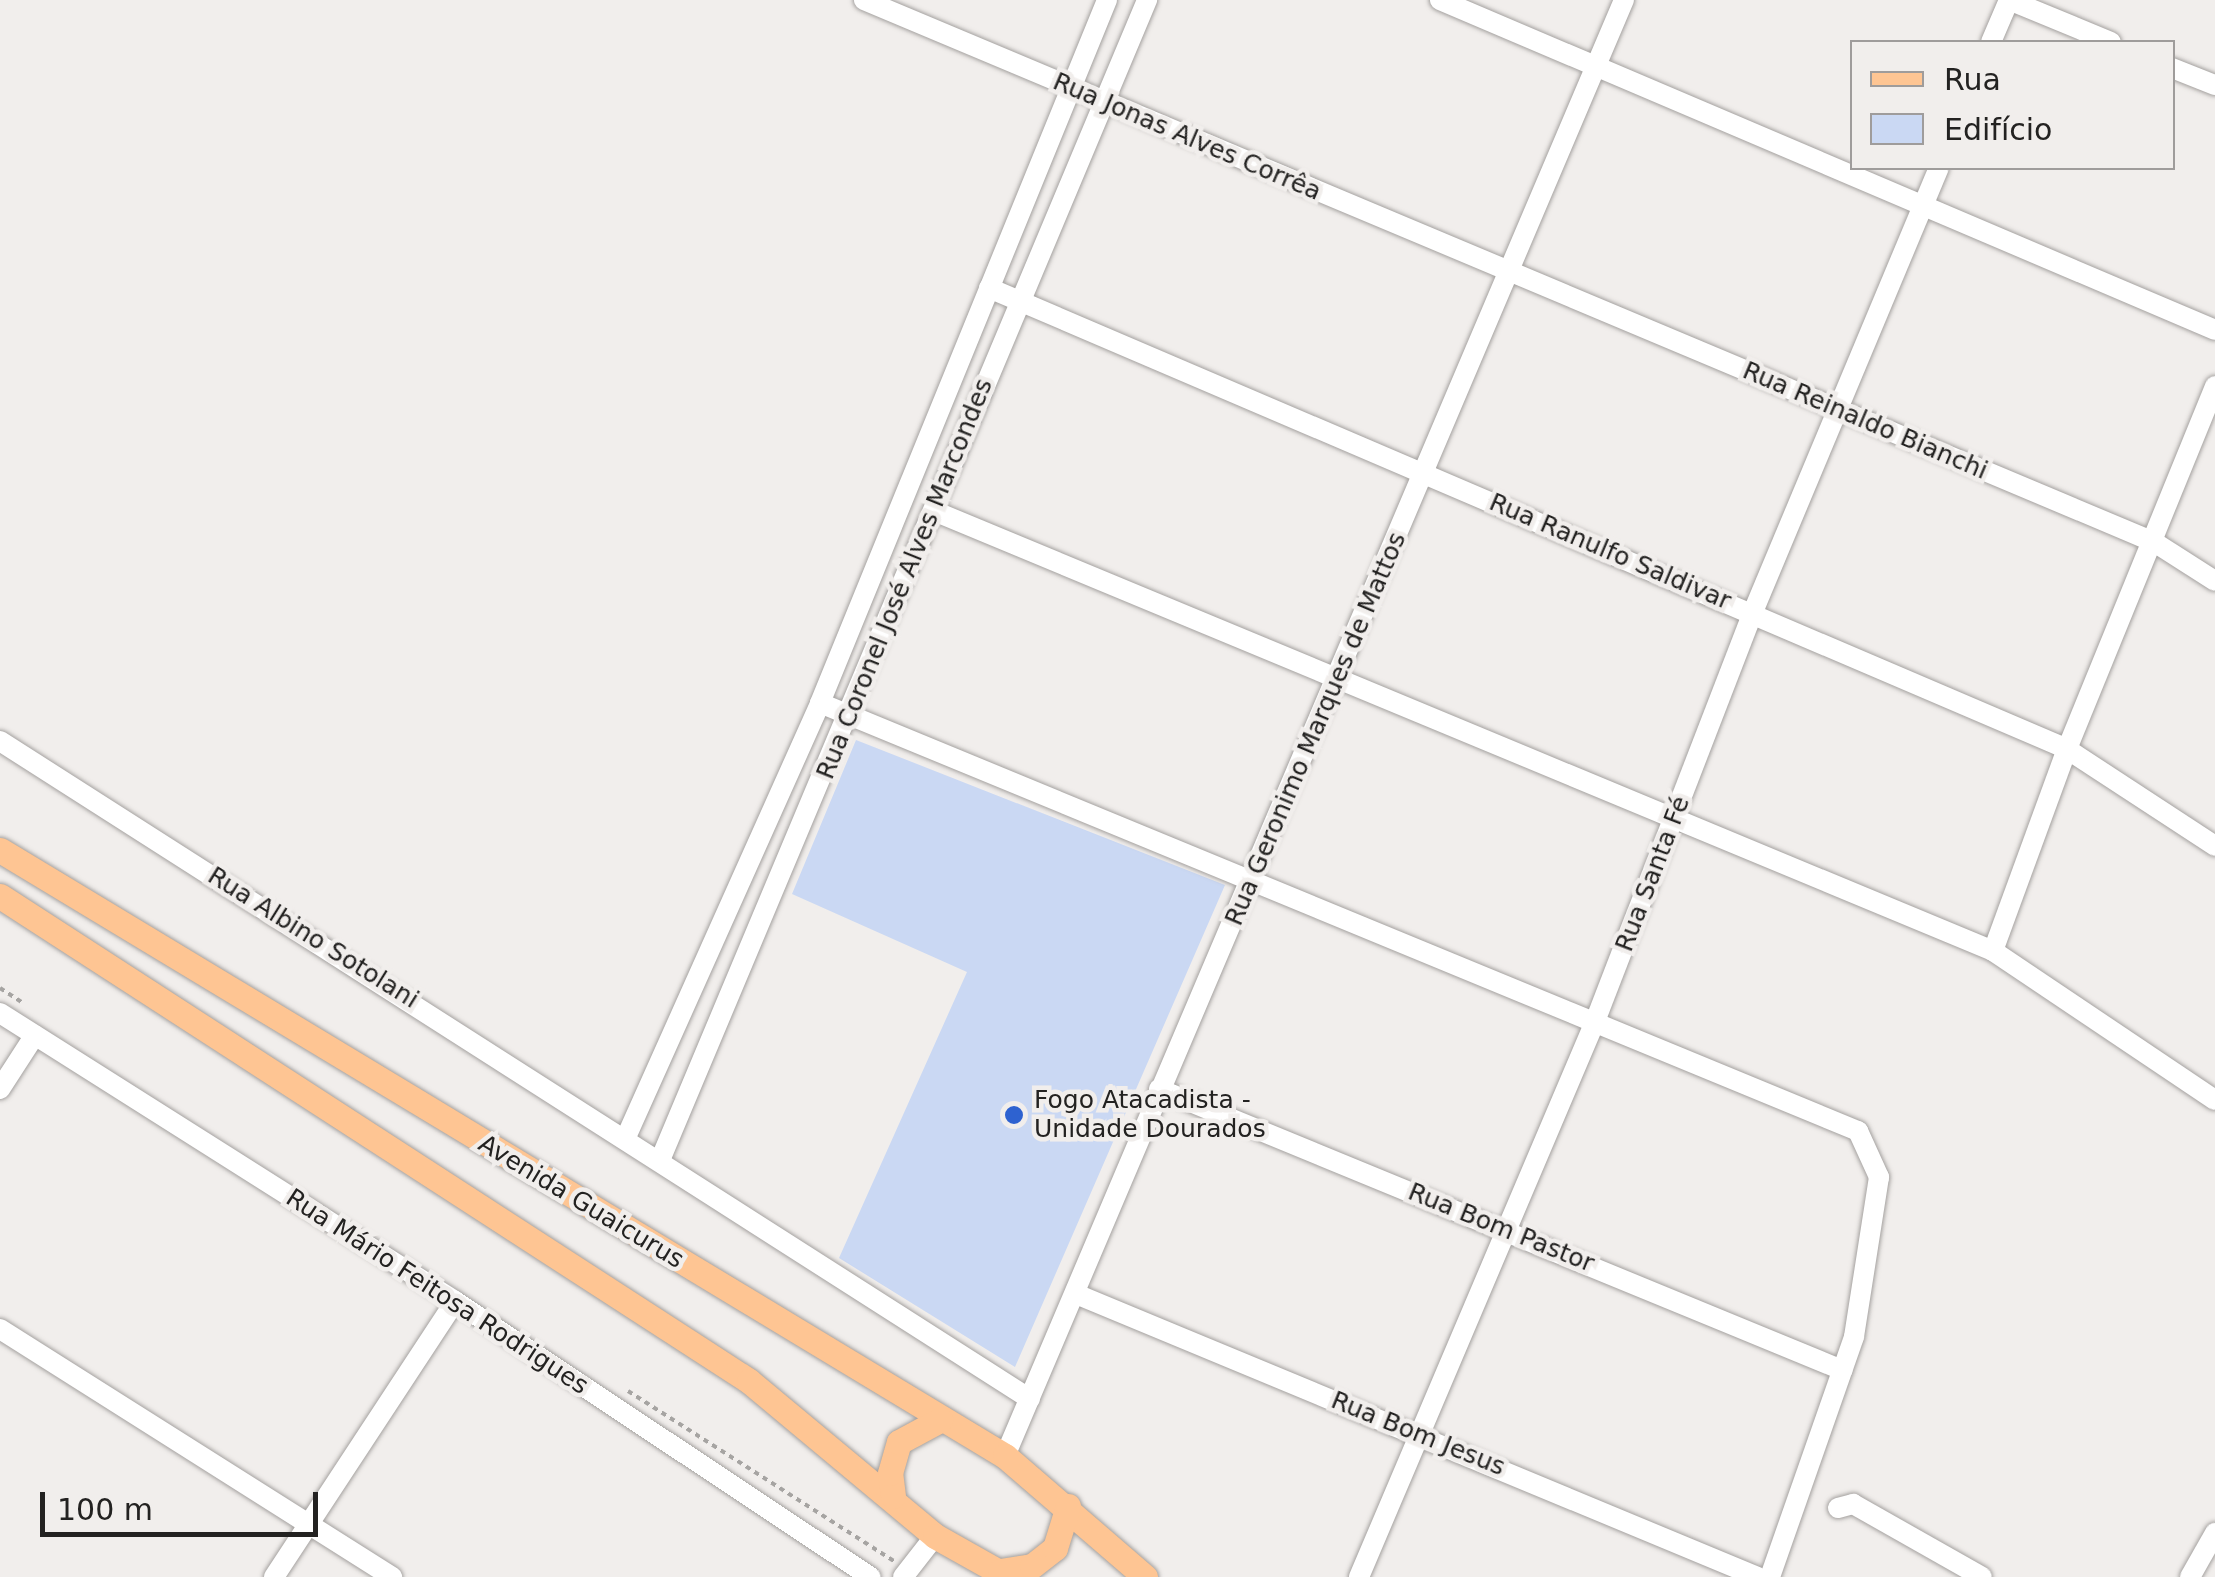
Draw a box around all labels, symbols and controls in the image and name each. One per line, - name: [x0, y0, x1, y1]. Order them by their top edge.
- legend: [1850, 40, 2175, 170]
- text: Rua: [1944, 62, 2001, 97]
- street label: Rua Jonas Alves Corrêa: [1048, 67, 1326, 207]
- text: Edifício: [1944, 112, 2052, 147]
- street label: Rua Reinaldo Bianchi: [1738, 356, 1992, 486]
- street label: Rua Coronel José Alves Marcondes: [811, 374, 999, 784]
- street label: Rua Ranulfo Saldivar: [1485, 487, 1735, 617]
- street label: Rua Geronimo Marques de Mattos: [1219, 528, 1413, 930]
- street label: Rua Santa Fé: [1610, 792, 1696, 956]
- street label: Rua Albino Sotolani: [202, 861, 424, 1015]
- place label: Fogo Atacadista - Unidade Dourados: [1034, 1086, 1266, 1145]
- marker: Fogo Atacadista - Unidade Dourados: [1003, 1104, 1025, 1126]
- street label: Avenida Guaicurus: [473, 1129, 689, 1275]
- street label: Rua Bom Pastor: [1404, 1177, 1598, 1279]
- street label: Rua Mário Feitosa Rodrigues: [280, 1183, 594, 1401]
- street label: Rua Bom Jesus: [1327, 1385, 1509, 1483]
- scale bar: [45, 1472, 322, 1534]
- text: 100 m: [57, 1492, 153, 1527]

